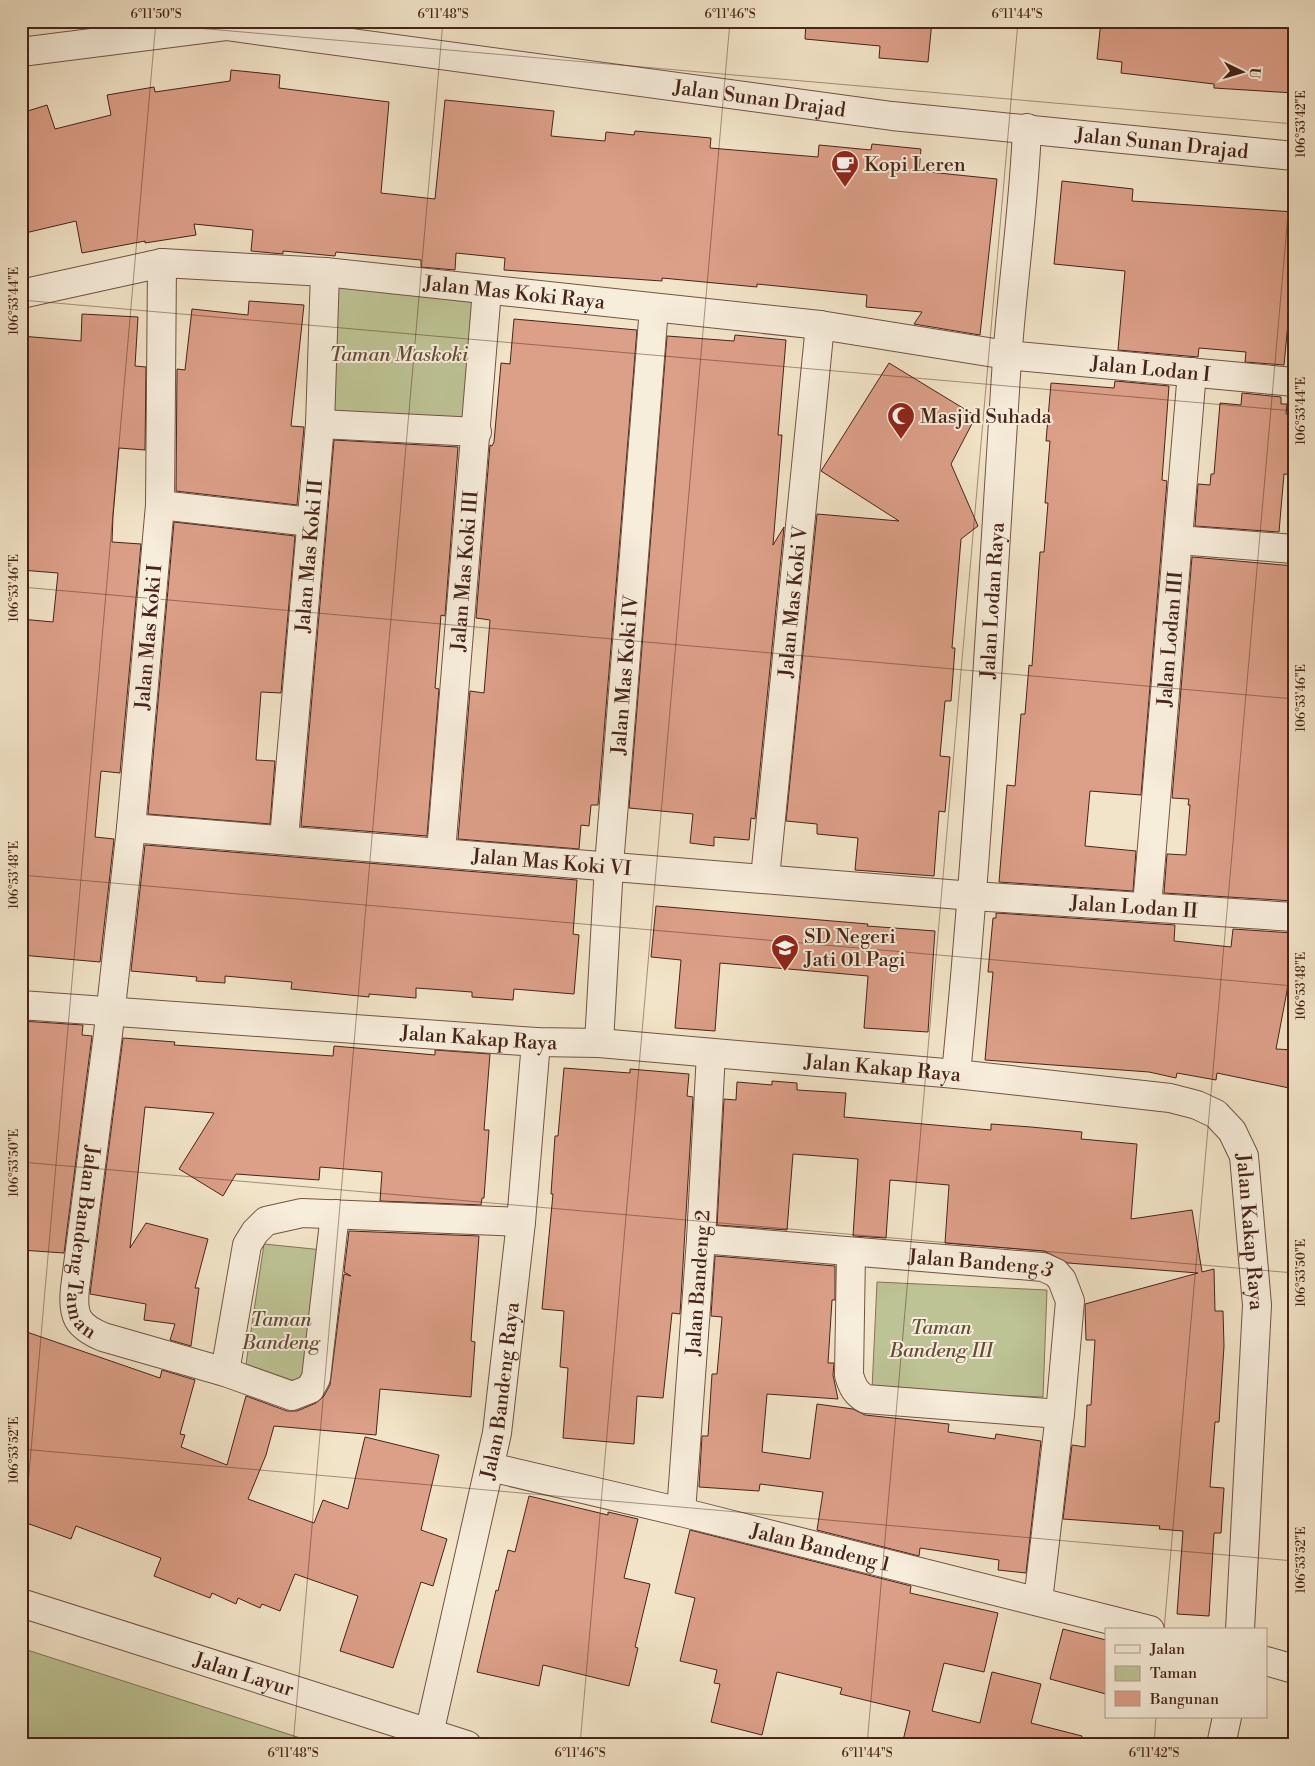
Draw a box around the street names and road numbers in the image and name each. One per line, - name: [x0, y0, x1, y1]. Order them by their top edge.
- street label: Jalan Sunan Drajad: [670, 75, 848, 124]
- street label: Jalan Sunan Drajad: [1073, 123, 1250, 165]
- street label: Jalan Mas Koki Raya: [421, 272, 607, 316]
- street label: Jalan Lodan I: [1088, 352, 1212, 388]
- street label: Jalan Mas Koki II: [291, 478, 329, 635]
- street label: Jalan Mas Koki III: [446, 489, 485, 653]
- street label: Jalan Lodan Raya: [976, 521, 1011, 681]
- street label: Jalan Mas Koki V: [774, 524, 814, 680]
- street label: Jalan Mas Koki I: [131, 563, 168, 712]
- street label: Jalan Lodan III: [1153, 570, 1189, 709]
- street label: Jalan Mas Koki IV: [607, 593, 645, 757]
- street label: Jalan Mas Koki VI: [470, 844, 633, 882]
- street label: Jalan Lodan II: [1068, 891, 1199, 925]
- street label: Jalan Kakap Raya: [398, 1021, 558, 1056]
- street label: Jalan Kakap Raya: [802, 1050, 963, 1088]
- street label: Jalan Bandeng Taman: [60, 1143, 105, 1345]
- street label: Jalan Kakap Raya: [1230, 1151, 1268, 1312]
- street label: Jalan Bandeng 2: [681, 1209, 717, 1358]
- street label: Jalan Bandeng 3: [906, 1245, 1057, 1284]
- street label: Jalan Bandeng Raya: [476, 1300, 526, 1483]
- street label: Jalan Bandeng 1: [747, 1519, 893, 1578]
- street label: Jalan Layur: [189, 1647, 297, 1703]

